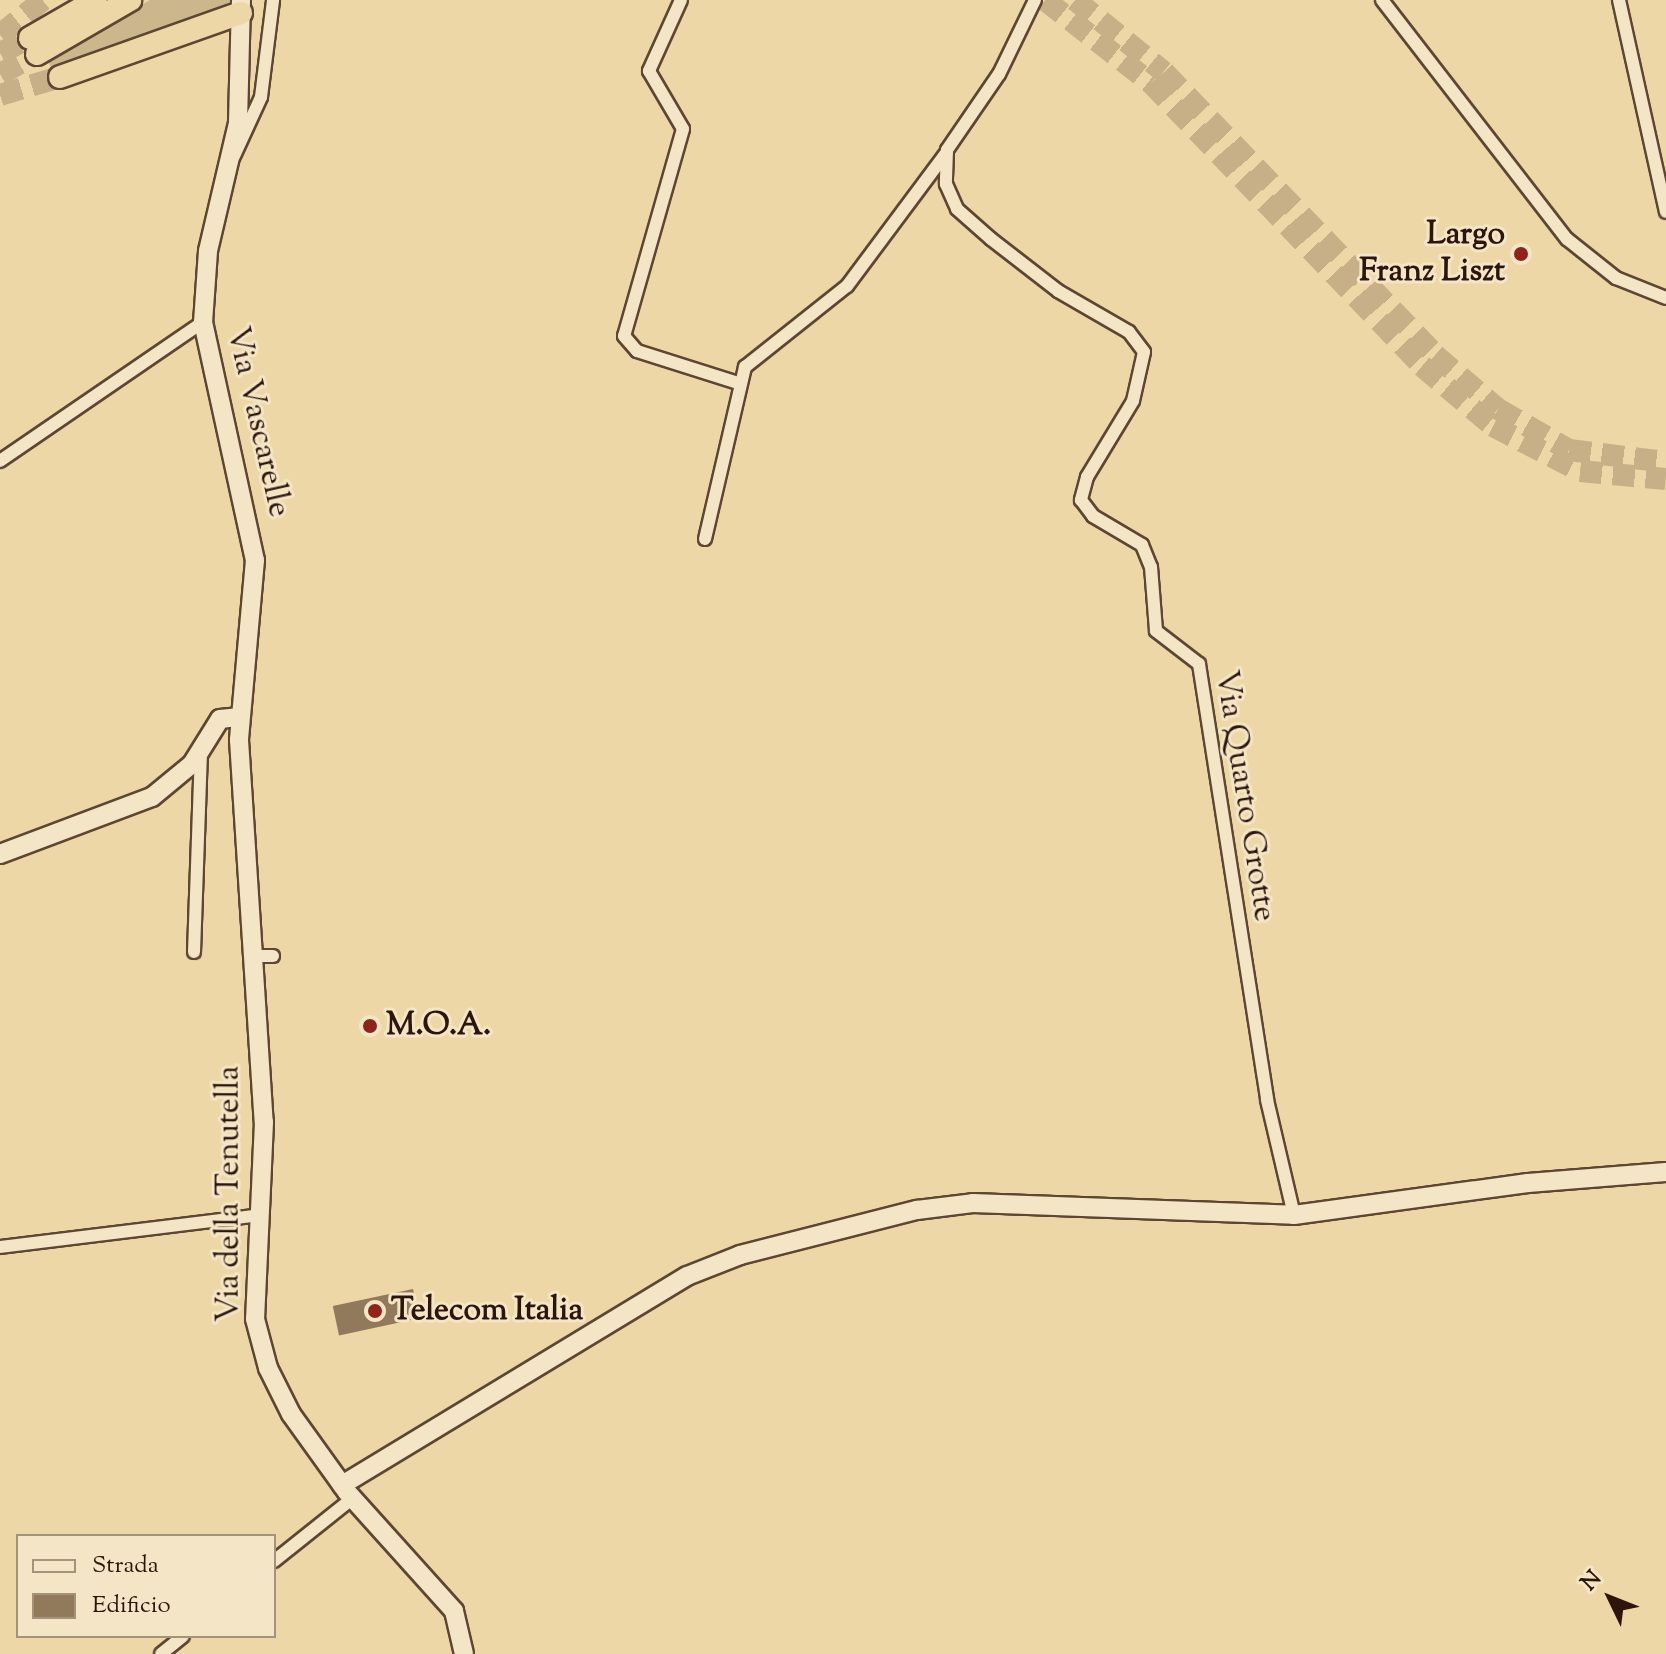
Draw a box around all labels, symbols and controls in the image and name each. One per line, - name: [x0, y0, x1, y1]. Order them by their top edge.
- place label: Largo Franz Liszt: [1359, 217, 1505, 292]
- marker: Largo Franz Liszt: [1512, 245, 1530, 263]
- street label: Via Vascarelle: [216, 323, 298, 521]
- street label: Via Quarto Grotte: [1205, 668, 1283, 924]
- place label: M.O.A.: [386, 1007, 491, 1045]
- marker: M.O.A.: [361, 1017, 379, 1035]
- street label: Via della Tenutella: [211, 1066, 249, 1322]
- place label: Telecom Italia: [391, 1292, 583, 1330]
- marker: Telecom Italia: [366, 1302, 384, 1320]
- legend: [16, 1534, 276, 1638]
- text: Strada: [92, 1549, 159, 1583]
- north arrow: [1570, 1558, 1650, 1638]
- text: N: [1575, 1564, 1610, 1599]
- text: Edificio: [92, 1589, 171, 1623]

